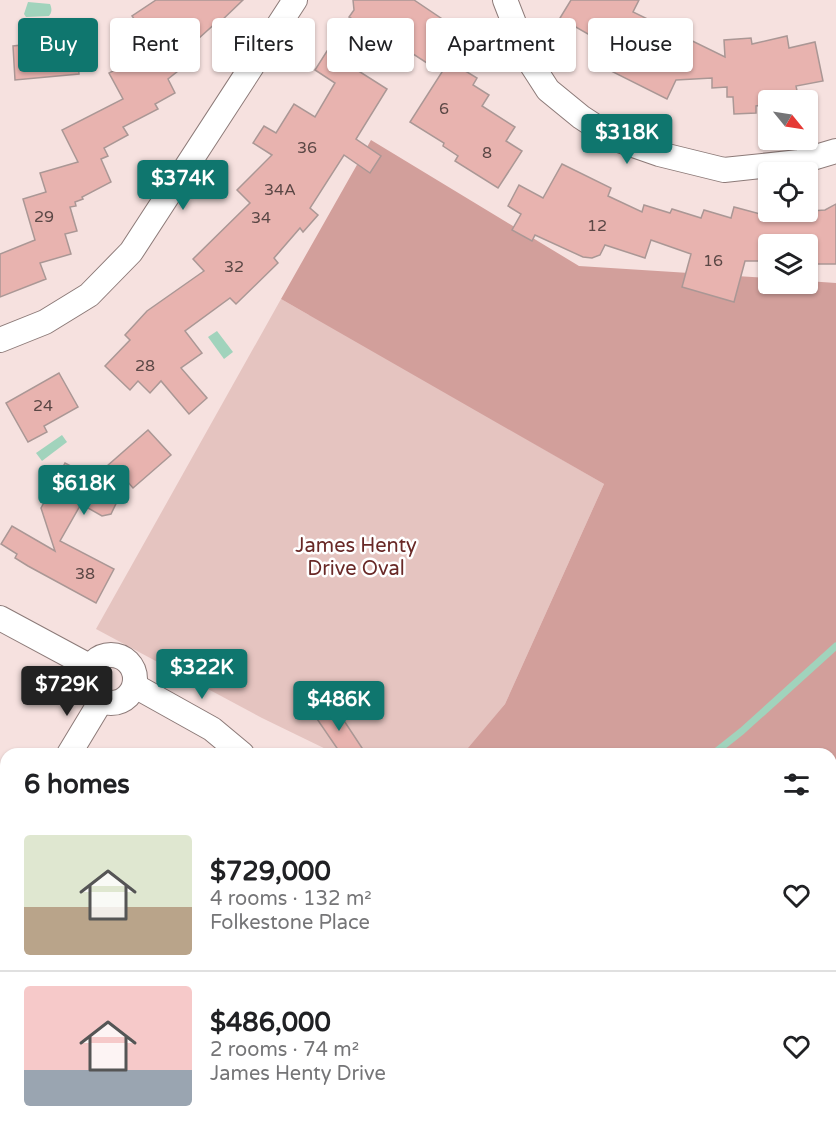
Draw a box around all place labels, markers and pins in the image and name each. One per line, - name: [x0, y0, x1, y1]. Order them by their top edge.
- pin: $318K: [585, 114, 669, 165]
- pin: $374K: [141, 160, 225, 211]
- pin: $618K: [42, 465, 126, 516]
- pin: $322K: [160, 649, 244, 700]
- pin: $729K: [25, 666, 109, 717]
- pin: $486K: [297, 681, 381, 732]

